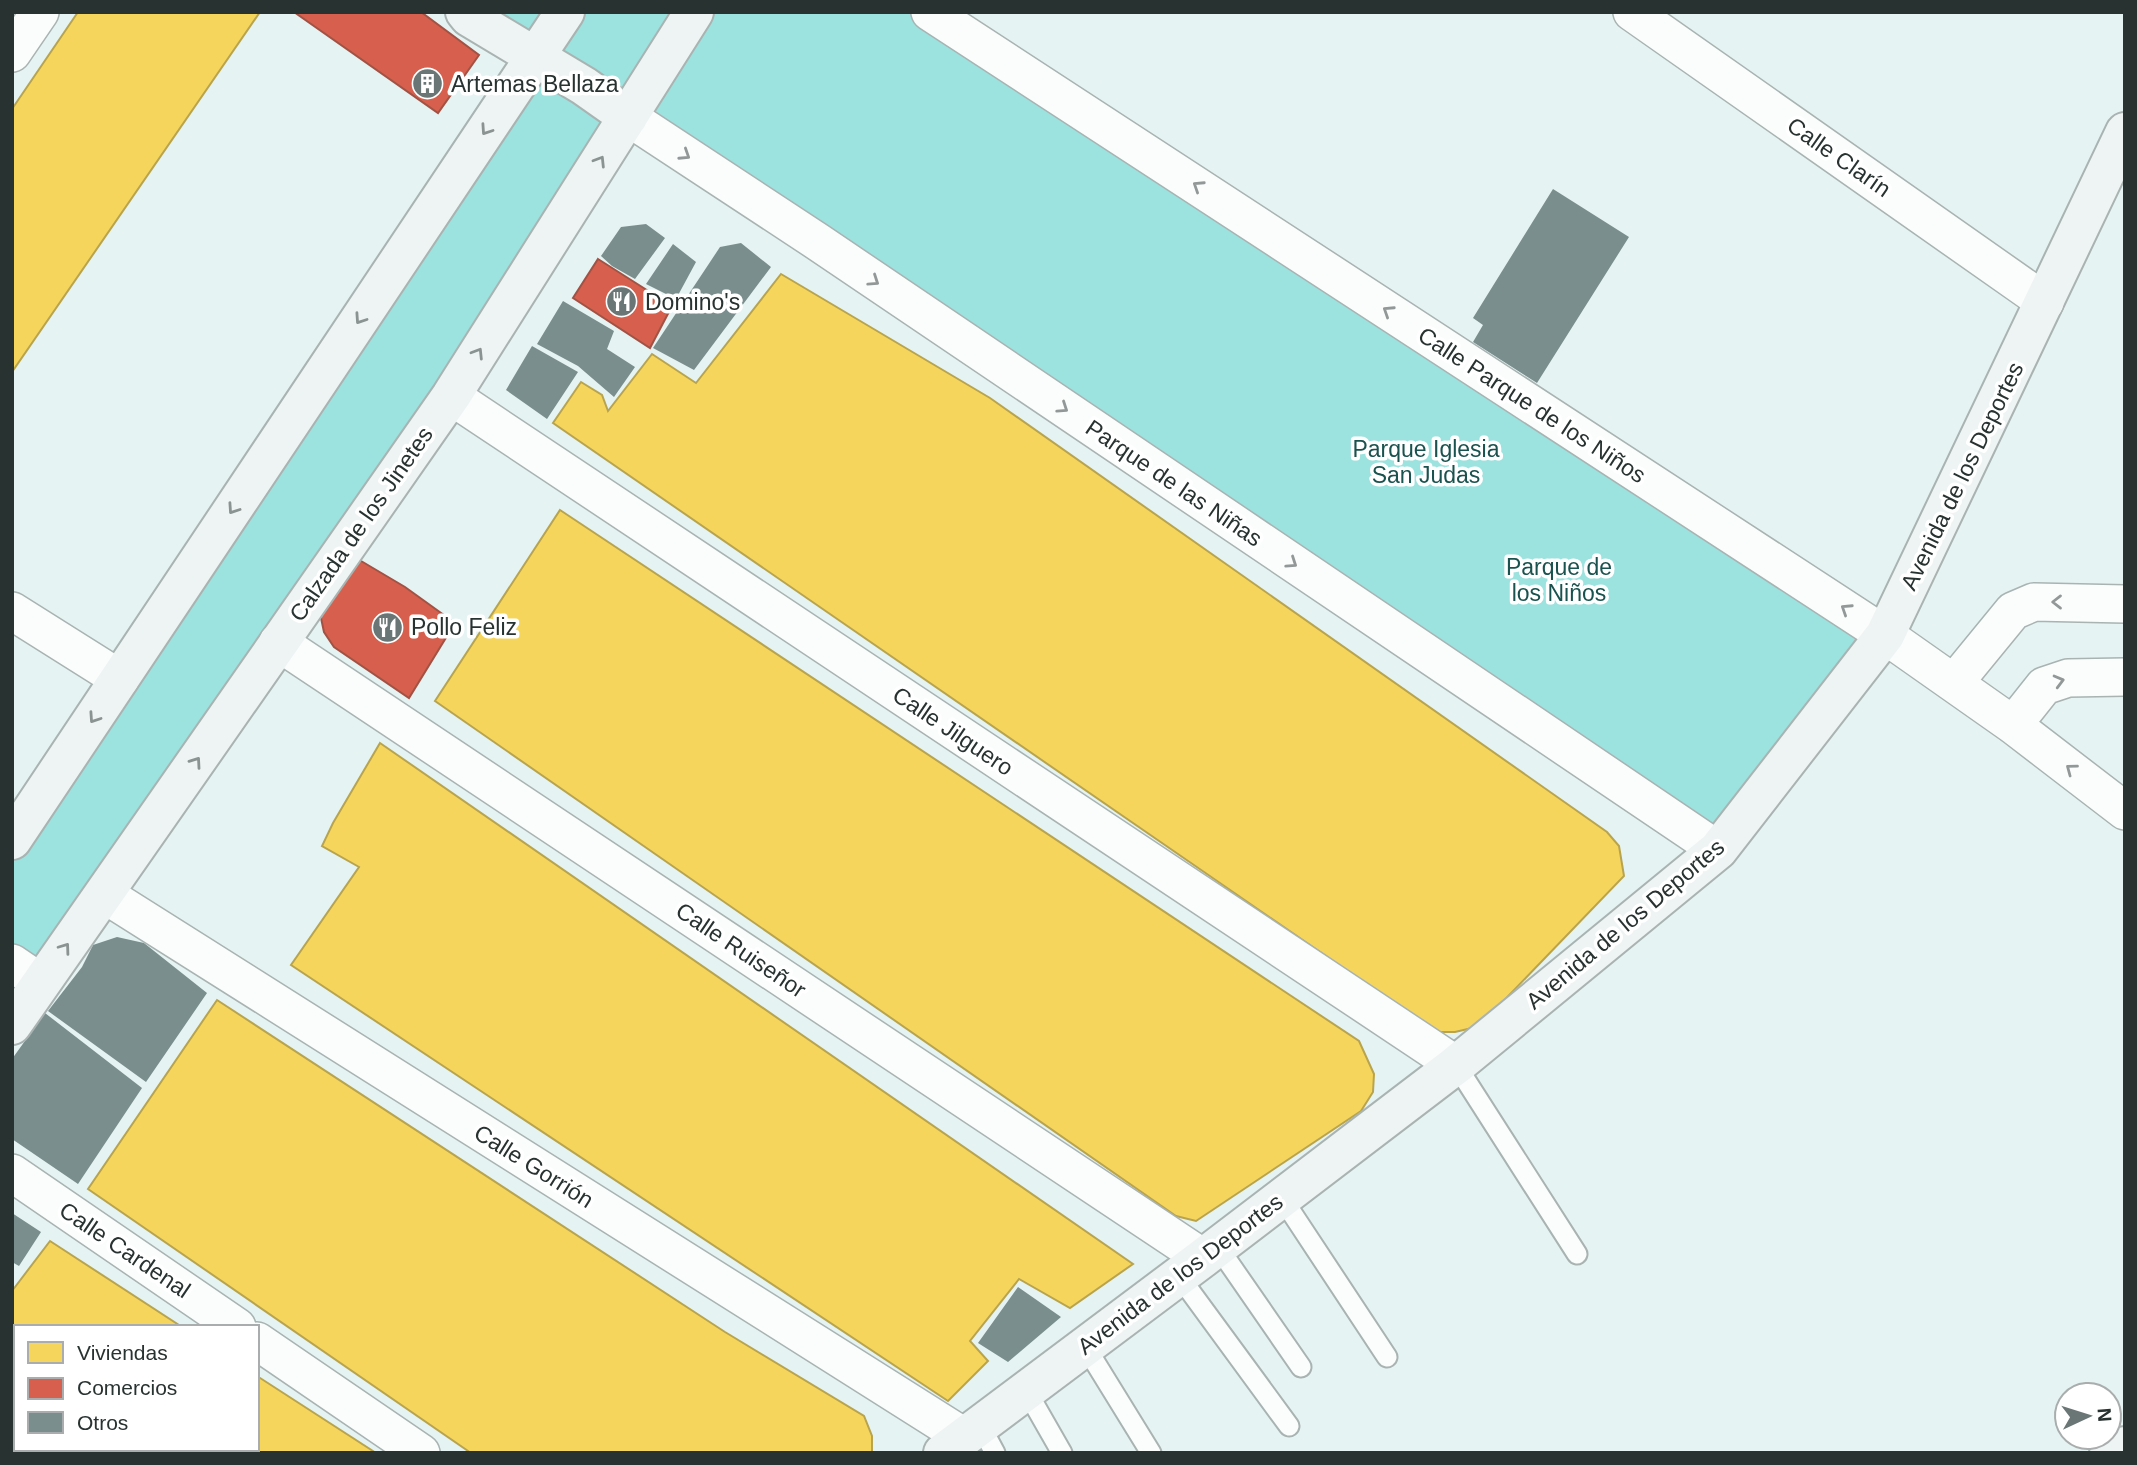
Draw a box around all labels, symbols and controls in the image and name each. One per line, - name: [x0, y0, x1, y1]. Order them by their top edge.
- building icon: Artemas Bellaza: [411, 67, 445, 101]
- place label: Artemas Bellaza: [451, 71, 619, 97]
- street label: Calle Clarín: [1782, 112, 1896, 202]
- one-way arrow: [482, 122, 494, 135]
- one-way arrow: [677, 147, 690, 159]
- one-way arrow: [592, 156, 605, 169]
- one-way arrow: [1192, 182, 1205, 195]
- one-way arrow: [866, 273, 879, 285]
- restaurant icon: Domino's: [605, 285, 639, 319]
- place label: Domino's: [645, 289, 740, 315]
- one-way arrow: [1383, 306, 1396, 319]
- one-way arrow: [355, 312, 368, 325]
- street label: Calle Parque de los Niños: [1413, 322, 1651, 488]
- one-way arrow: [470, 348, 483, 361]
- street label: Avenida de los Deportes: [1895, 358, 2029, 594]
- one-way arrow: [1055, 400, 1068, 413]
- street label: Parque de las Niñas: [1081, 414, 1267, 552]
- street label: Calzada de los Jinetes: [284, 422, 438, 626]
- park label: Parque Iglesia San Judas: [1352, 436, 1500, 488]
- one-way arrow: [229, 501, 242, 514]
- park label: Parque de los Niños: [1506, 554, 1612, 606]
- one-way arrow: [1284, 555, 1297, 567]
- one-way arrow: [2051, 594, 2061, 610]
- one-way arrow: [1840, 604, 1853, 617]
- restaurant icon: Pollo Feliz: [371, 610, 405, 644]
- place label: Pollo Feliz: [411, 614, 517, 640]
- one-way arrow: [2053, 675, 2065, 689]
- street label: Calle Jilguero: [888, 681, 1018, 781]
- one-way arrow: [89, 710, 102, 723]
- one-way arrow: [188, 757, 200, 770]
- one-way arrow: [2066, 765, 2078, 778]
- street label: Avenida de los Deportes: [1521, 834, 1729, 1014]
- street label: Calle Ruiseñor: [671, 897, 811, 1003]
- one-way arrow: [57, 943, 69, 956]
- street label: Calle Gorrión: [470, 1119, 598, 1213]
- street label: Avenida de los Deportes: [1072, 1188, 1288, 1360]
- street label: Calle Cardenal: [55, 1197, 195, 1303]
- legend: [14, 1325, 259, 1451]
- text: Viviendas: [77, 1341, 168, 1364]
- text: Comercios: [77, 1376, 177, 1399]
- north arrow: [2053, 1381, 2123, 1451]
- text: N: [2094, 1407, 2115, 1422]
- text: Otros: [77, 1411, 128, 1434]

